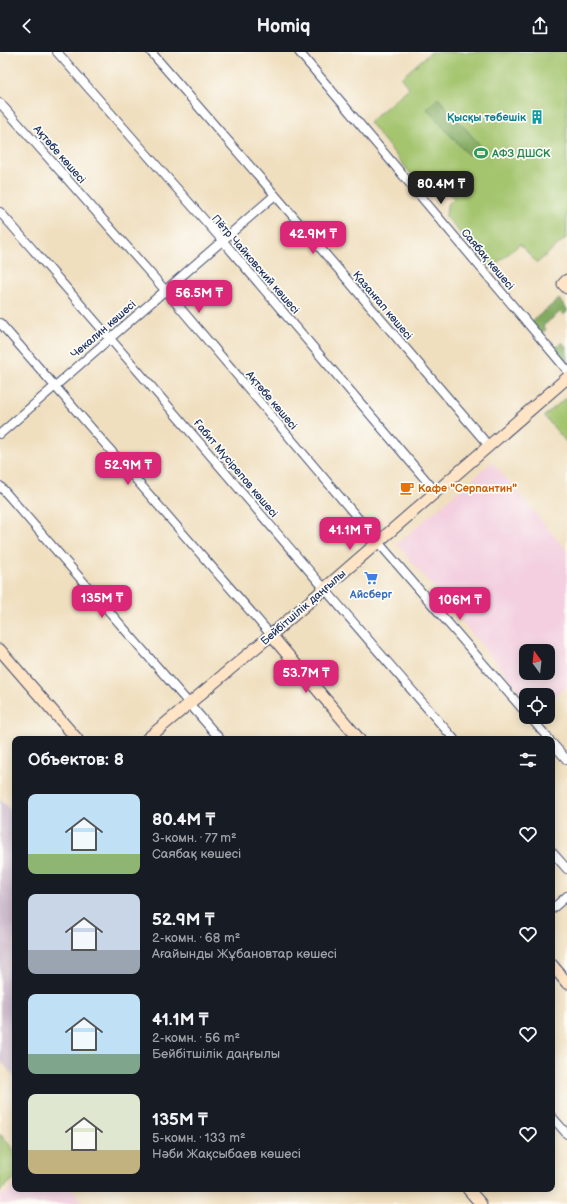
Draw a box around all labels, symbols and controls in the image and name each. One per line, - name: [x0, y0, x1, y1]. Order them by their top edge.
- icon: back: [16, 15, 38, 37]
- icon: share: [529, 15, 551, 37]
- text: Homiq: [257, 16, 310, 37]
- building icon: Қысқы төбешік: [529, 109, 545, 125]
- place label: Қысқы төбешік: [447, 111, 526, 124]
- street label: Ақтөбе көшесі: [30, 122, 88, 186]
- sports icon: АФЗ ДШСК: [473, 145, 489, 161]
- place label: АФЗ ДШСК: [491, 147, 551, 160]
- pin: 80.4M ₸: [404, 171, 478, 205]
- text: 80.4M ₸: [417, 176, 465, 192]
- street label: Пётр Чайковский көшесі: [209, 212, 302, 317]
- pin: 42.9M ₸: [276, 221, 350, 255]
- text: 42.9M ₸: [289, 226, 337, 242]
- street label: Саябақ көшесі: [458, 226, 517, 292]
- street label: Қазанғап көшесі: [350, 268, 415, 342]
- pin: 56.5M ₸: [162, 280, 236, 314]
- text: 56.5M ₸: [175, 285, 223, 301]
- street label: Чекалин көшесі: [68, 298, 138, 361]
- street label: Ақтөбе көшесі: [243, 368, 300, 432]
- street label: Ғабит Мүсірепов көшесі: [191, 417, 281, 520]
- pin: 52.9M ₸: [91, 452, 165, 486]
- text: 52.9M ₸: [104, 457, 152, 473]
- cafe icon: Кафе "Серпантин": [399, 480, 415, 496]
- place label: Кафе "Серпантин": [418, 482, 517, 495]
- pin: 41.1M ₸: [313, 517, 387, 551]
- text: 41.1M ₸: [328, 522, 372, 538]
- street label: Бейбітшілік даңғылы: [258, 567, 349, 648]
- supermarket icon: Айсберг: [363, 570, 379, 586]
- pin: 135M ₸: [69, 585, 135, 619]
- pin: 106M ₸: [427, 587, 493, 621]
- place label: Айсберг: [349, 588, 393, 601]
- text: 135M ₸: [81, 590, 123, 606]
- text: 106M ₸: [438, 592, 482, 608]
- north arrow: [519, 644, 555, 680]
- map controls: [519, 644, 555, 724]
- pin: 53.7M ₸: [269, 660, 343, 694]
- text: 53.7M ₸: [283, 665, 329, 681]
- button: locate: [519, 688, 555, 724]
- icon: filters: [517, 749, 539, 771]
- text: Объектов: 8: [28, 750, 124, 770]
- icon: home: [60, 810, 108, 858]
- text: 80.4M ₸: [152, 810, 215, 830]
- icon: heart: [517, 823, 539, 845]
- text: 3-комн. · 77 m²: [152, 830, 237, 846]
- text: Саябақ көшесі: [152, 846, 241, 862]
- icon: home: [60, 910, 108, 958]
- text: 52.9M ₸: [152, 910, 214, 930]
- icon: heart: [517, 923, 539, 945]
- text: 2-комн. · 68 m²: [152, 930, 240, 946]
- text: Ағайынды Жұбановтар көшесі: [152, 946, 337, 962]
- icon: home: [60, 1010, 108, 1058]
- text: 41.1M ₸: [152, 1010, 208, 1030]
- icon: heart: [517, 1023, 539, 1045]
- text: 2-комн. · 56 m²: [152, 1030, 240, 1046]
- text: Бейбітшілік даңғылы: [152, 1046, 280, 1062]
- icon: home: [60, 1110, 108, 1158]
- text: 135M ₸: [152, 1110, 207, 1130]
- icon: heart: [517, 1123, 539, 1145]
- text: 5-комн. · 133 m²: [152, 1130, 246, 1146]
- text: Нәби Жақсыбаев көшесі: [152, 1146, 301, 1162]

